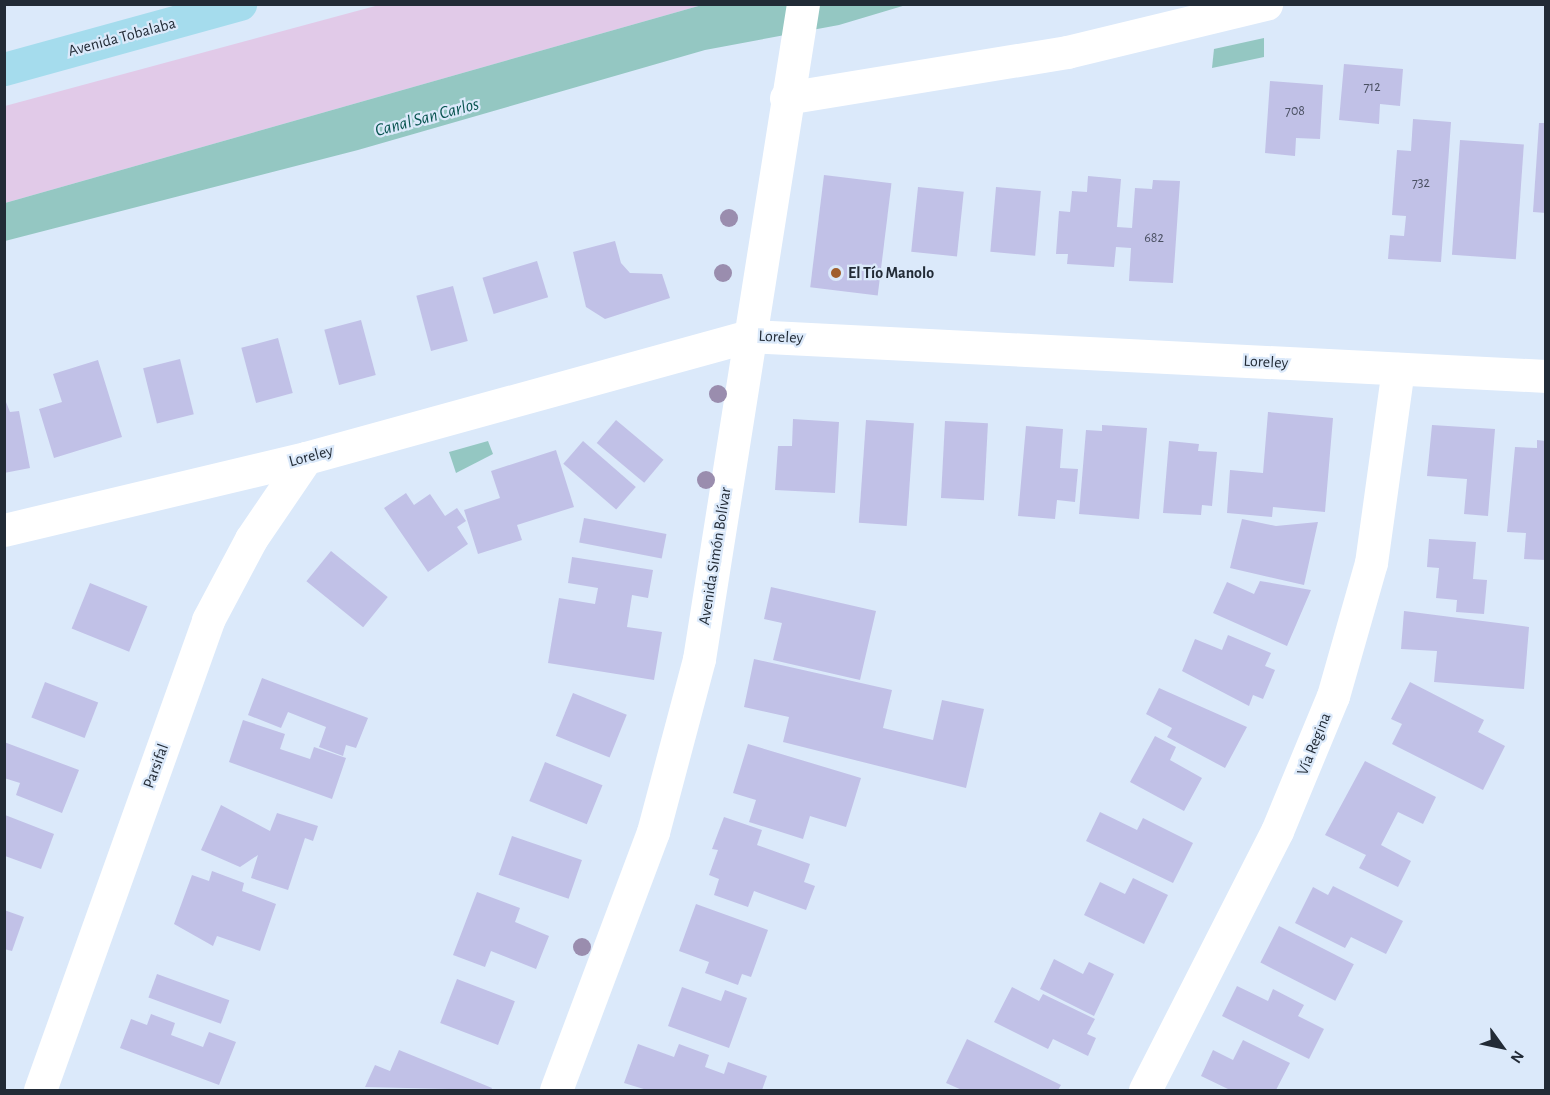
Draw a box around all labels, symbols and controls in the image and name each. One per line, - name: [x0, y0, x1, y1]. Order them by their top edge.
- street label: Avenida Tobalaba: [66, 13, 178, 61]
- house number: 712: [1363, 79, 1381, 95]
- water label: Canal San Carlos: [373, 94, 481, 142]
- house number: 708: [1285, 103, 1305, 119]
- house number: 732: [1412, 175, 1430, 191]
- house number: 682: [1144, 230, 1164, 246]
- place label: El Tío Manolo: [848, 263, 934, 283]
- marker: El Tío Manolo: [829, 266, 843, 280]
- street label: Loreley: [758, 326, 804, 348]
- street label: Loreley: [1243, 351, 1289, 373]
- street label: Loreley: [287, 441, 335, 471]
- street label: Avenida Simón Bolívar: [695, 486, 735, 626]
- street label: Vía Regina: [1293, 710, 1335, 778]
- street label: Parsifal: [139, 741, 173, 791]
- north arrow: [1472, 1017, 1532, 1077]
- text: N: [1507, 1048, 1527, 1066]

